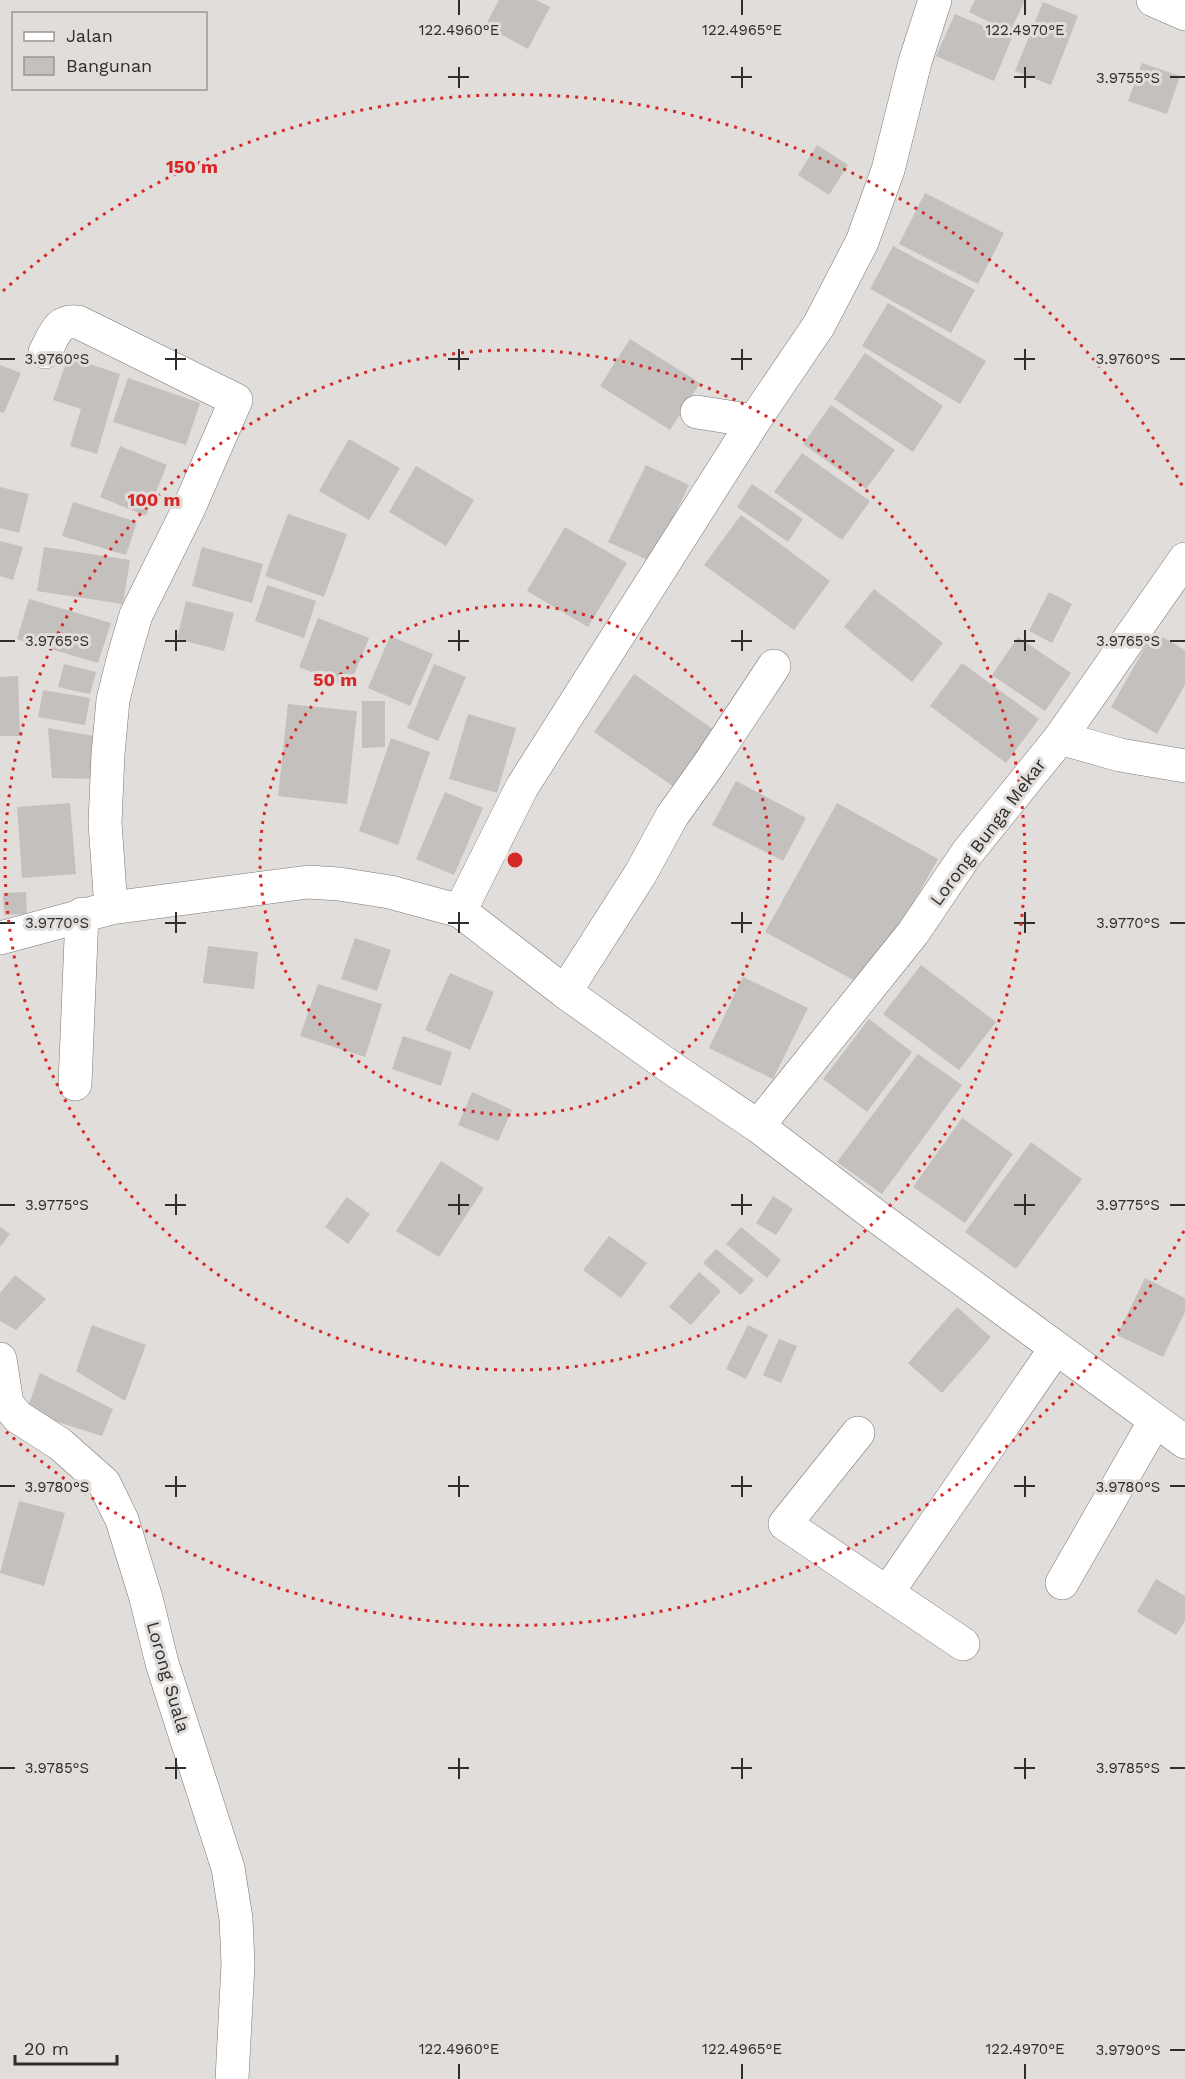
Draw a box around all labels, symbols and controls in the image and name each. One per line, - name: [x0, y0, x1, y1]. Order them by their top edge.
- legend: [12, 12, 207, 90]
- text: 122.4960°E: [419, 21, 499, 39]
- text: 122.4965°E: [702, 21, 782, 39]
- text: 122.4970°E: [985, 21, 1065, 39]
- text: Jalan: [66, 25, 113, 46]
- text: Bangunan: [66, 55, 152, 76]
- text: 3.9755°S: [1096, 69, 1160, 87]
- text: 150 m: [166, 156, 218, 177]
- text: 3.9760°S: [25, 350, 89, 368]
- text: 3.9760°S: [1096, 350, 1160, 368]
- text: 100 m: [127, 489, 181, 510]
- text: 3.9765°S: [25, 632, 89, 650]
- text: 3.9765°S: [1096, 632, 1160, 650]
- text: 50 m: [313, 669, 357, 690]
- street label: Lorong Bunga Mekar: [925, 754, 1050, 909]
- centre of rings: [505, 850, 525, 870]
- text: 3.9770°S: [25, 914, 89, 932]
- text: 3.9770°S: [1096, 914, 1160, 932]
- text: 3.9775°S: [25, 1196, 89, 1214]
- text: 3.9775°S: [1096, 1196, 1160, 1214]
- text: 3.9780°S: [25, 1478, 89, 1496]
- text: 3.9780°S: [1096, 1478, 1160, 1496]
- street label: Lorong Suala: [143, 1619, 194, 1735]
- text: 3.9785°S: [25, 1759, 89, 1777]
- text: 3.9785°S: [1096, 1759, 1160, 1777]
- scale bar: [15, 2028, 117, 2066]
- text: 20 m: [24, 2038, 69, 2059]
- text: 122.4960°E: [419, 2040, 499, 2058]
- text: 122.4965°E: [702, 2040, 782, 2058]
- text: 122.4970°E: [985, 2040, 1065, 2058]
- text: 3.9790°S: [1095, 2041, 1161, 2059]

